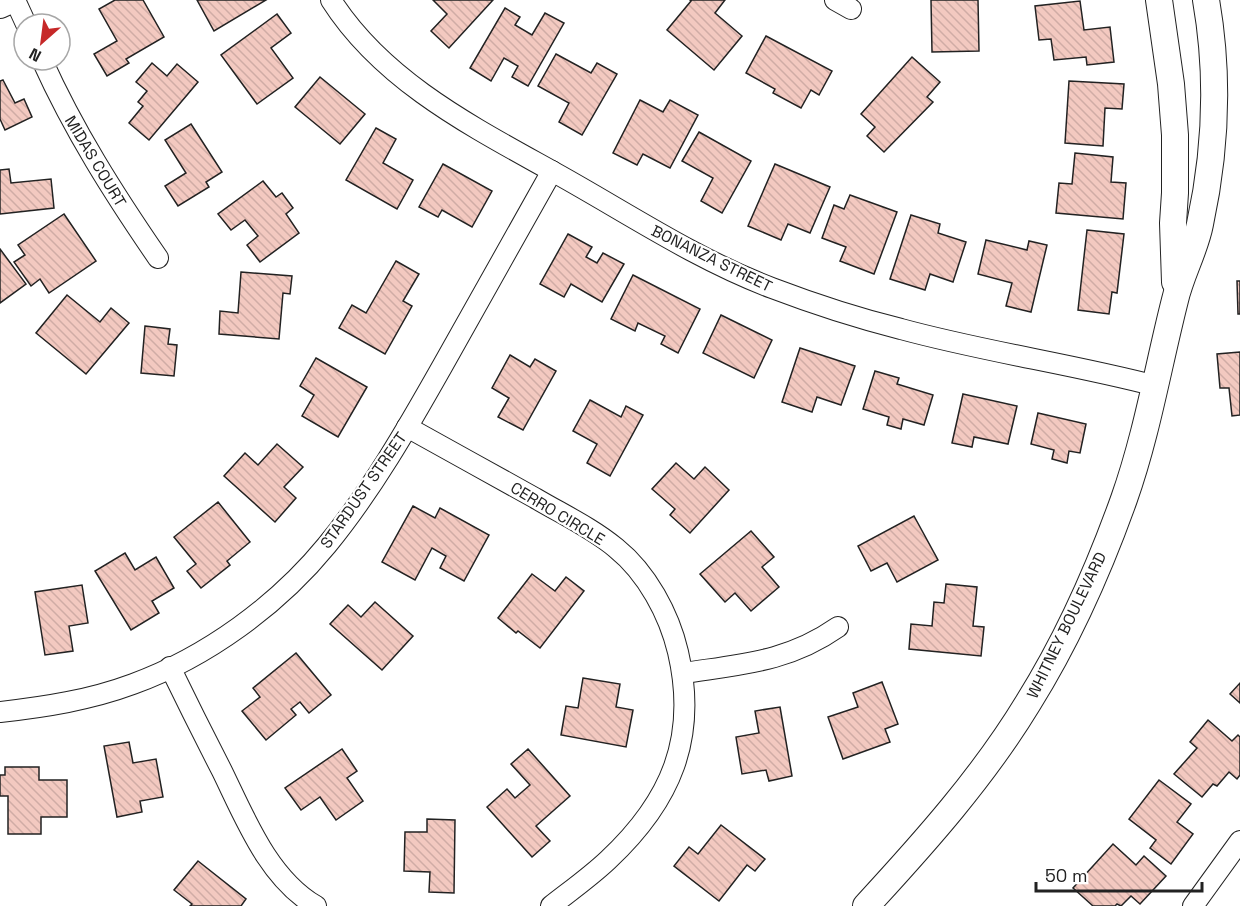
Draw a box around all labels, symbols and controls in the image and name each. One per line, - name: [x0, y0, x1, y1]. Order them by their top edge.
- north arrow: [12, 12, 72, 72]
- text: N: [26, 43, 45, 67]
- street label: MIDAS COURT: [60, 112, 131, 211]
- street label: BONANZA STREET: [648, 220, 776, 297]
- street label: STARDUST STREET: [315, 428, 411, 553]
- street label: CERRO CIRCLE: [507, 477, 609, 550]
- street label: WHITNEY BOULEVARD: [1022, 548, 1111, 702]
- scale bar: [1036, 855, 1202, 893]
- text: 50 m: [1045, 864, 1087, 887]

